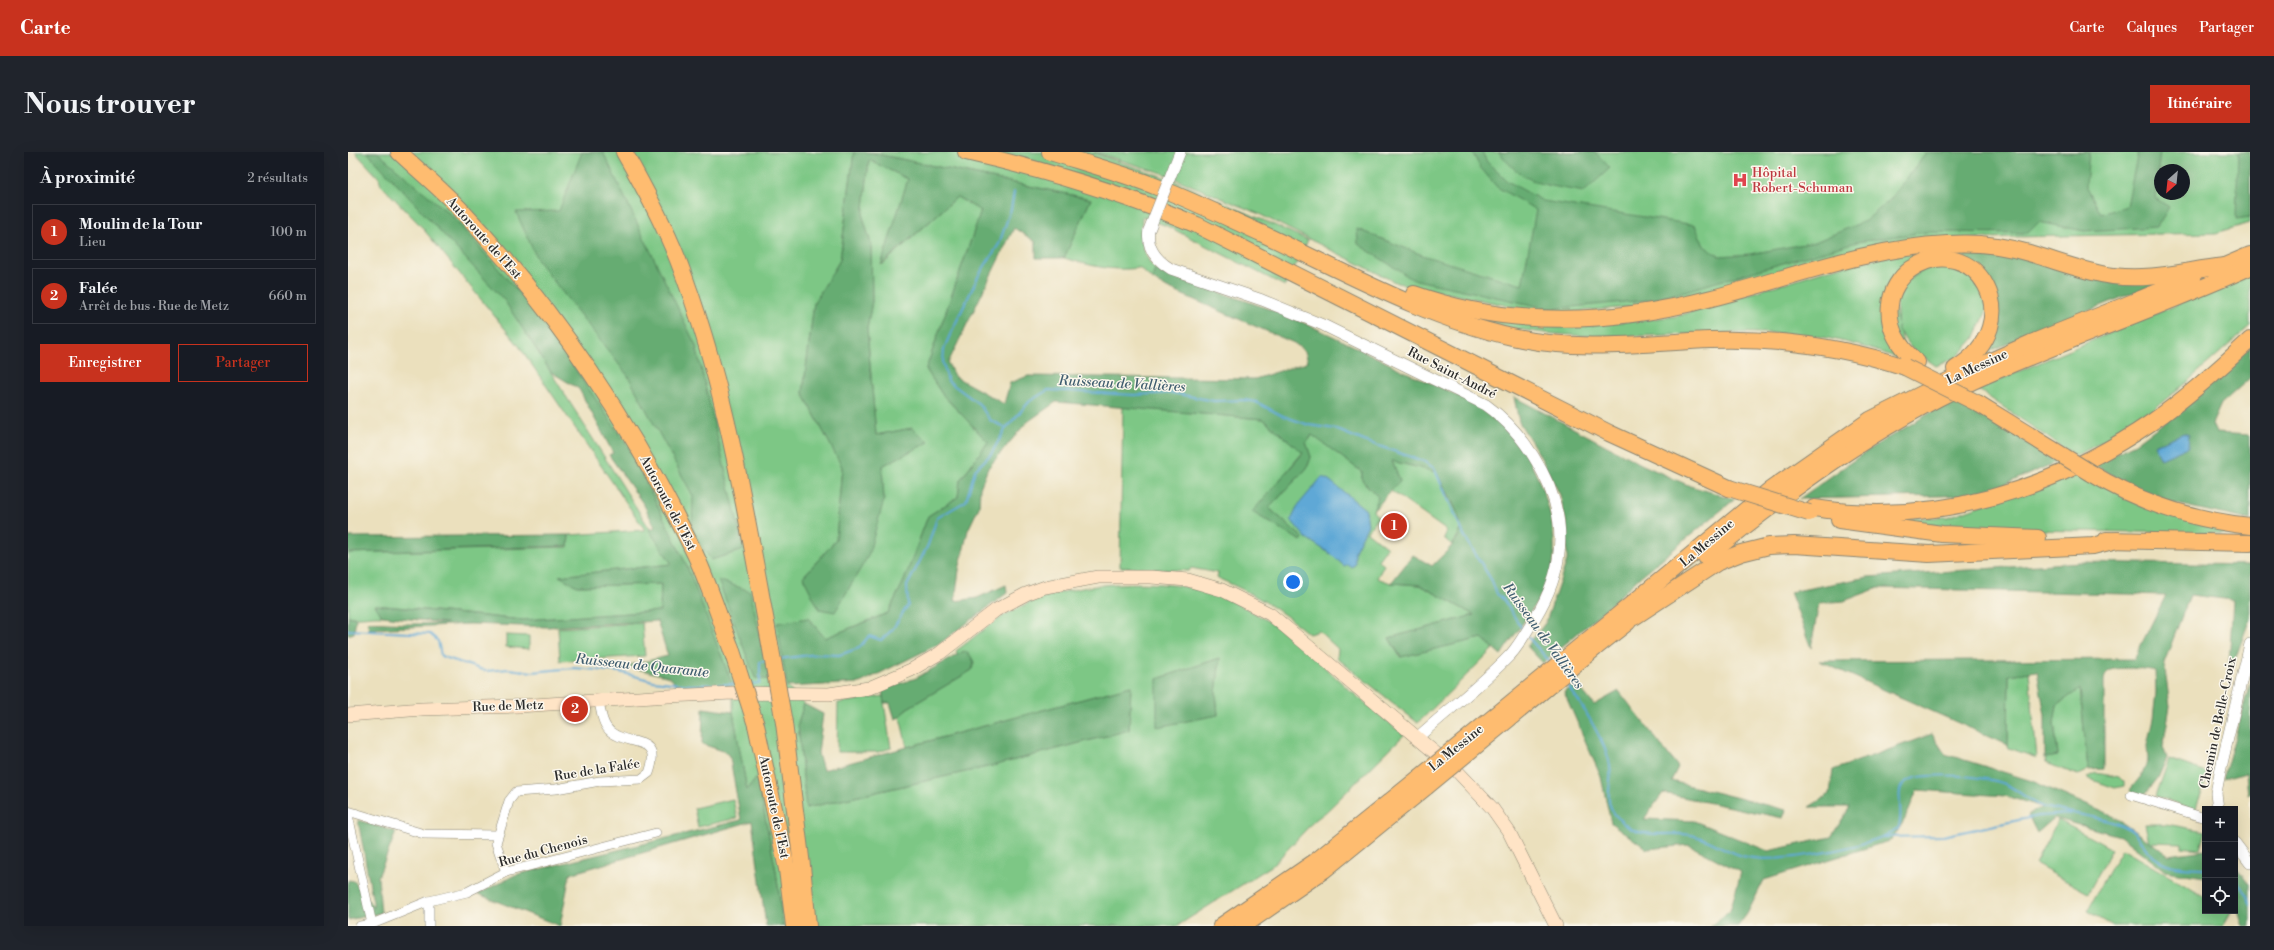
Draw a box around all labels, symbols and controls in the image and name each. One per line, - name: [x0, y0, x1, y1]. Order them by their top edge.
- text: Carte: [20, 16, 71, 40]
- text: Carte: [2069, 19, 2104, 37]
- text: Calques: [2126, 19, 2177, 37]
- text: Partager: [2199, 19, 2254, 37]
- button: Itinéraire: [2150, 85, 2250, 123]
- text: Nous trouver: [24, 87, 196, 122]
- north arrow: [2154, 164, 2190, 200]
- place label: Hôpital Robert-Schuman: [1752, 165, 1853, 196]
- text: À proximité: [40, 167, 135, 189]
- text: 2 résultats: [247, 170, 308, 186]
- hospital icon: Hôpital Robert-Schuman: [1731, 171, 1749, 189]
- street label: Autoroute de l’Est: [442, 193, 525, 283]
- text: Moulin de la Tour: [79, 215, 203, 234]
- text: 1: [51, 224, 57, 240]
- text: 100 m: [271, 224, 307, 240]
- text: Lieu: [79, 234, 106, 250]
- text: Falée: [79, 279, 117, 298]
- text: 2: [50, 288, 58, 304]
- text: 660 m: [269, 288, 307, 304]
- text: Arrêt de bus · Rue de Metz: [79, 298, 229, 314]
- button: Enregistrer: [40, 344, 170, 382]
- button: Partager: [178, 344, 308, 382]
- street label: Rue Saint-André: [1405, 344, 1499, 402]
- street label: La Messine: [1944, 346, 2011, 388]
- water label: Ruisseau de Vallières: [1057, 372, 1186, 396]
- street label: Autoroute de l’Est: [636, 452, 700, 553]
- pin: 1: [1381, 511, 1407, 541]
- street label: La Messine: [1677, 515, 1738, 570]
- your location: [1283, 572, 1303, 592]
- water label: Ruisseau de Vallières: [1498, 579, 1588, 693]
- water label: Ruisseau de Quarante: [573, 650, 710, 682]
- street label: Chemin de Belle-Croix: [2196, 655, 2240, 790]
- pin: 2: [562, 694, 588, 724]
- street label: Rue de Metz: [472, 697, 544, 715]
- street label: La Messine: [1425, 721, 1487, 775]
- street label: Autoroute de l’Est: [755, 753, 793, 860]
- street label: Rue de la Falée: [553, 755, 641, 785]
- map controls: [2202, 806, 2238, 914]
- button: +: [2202, 806, 2238, 842]
- street label: Rue du Chenois: [497, 831, 590, 871]
- button: −: [2202, 842, 2238, 878]
- button: locate: [2202, 878, 2238, 914]

